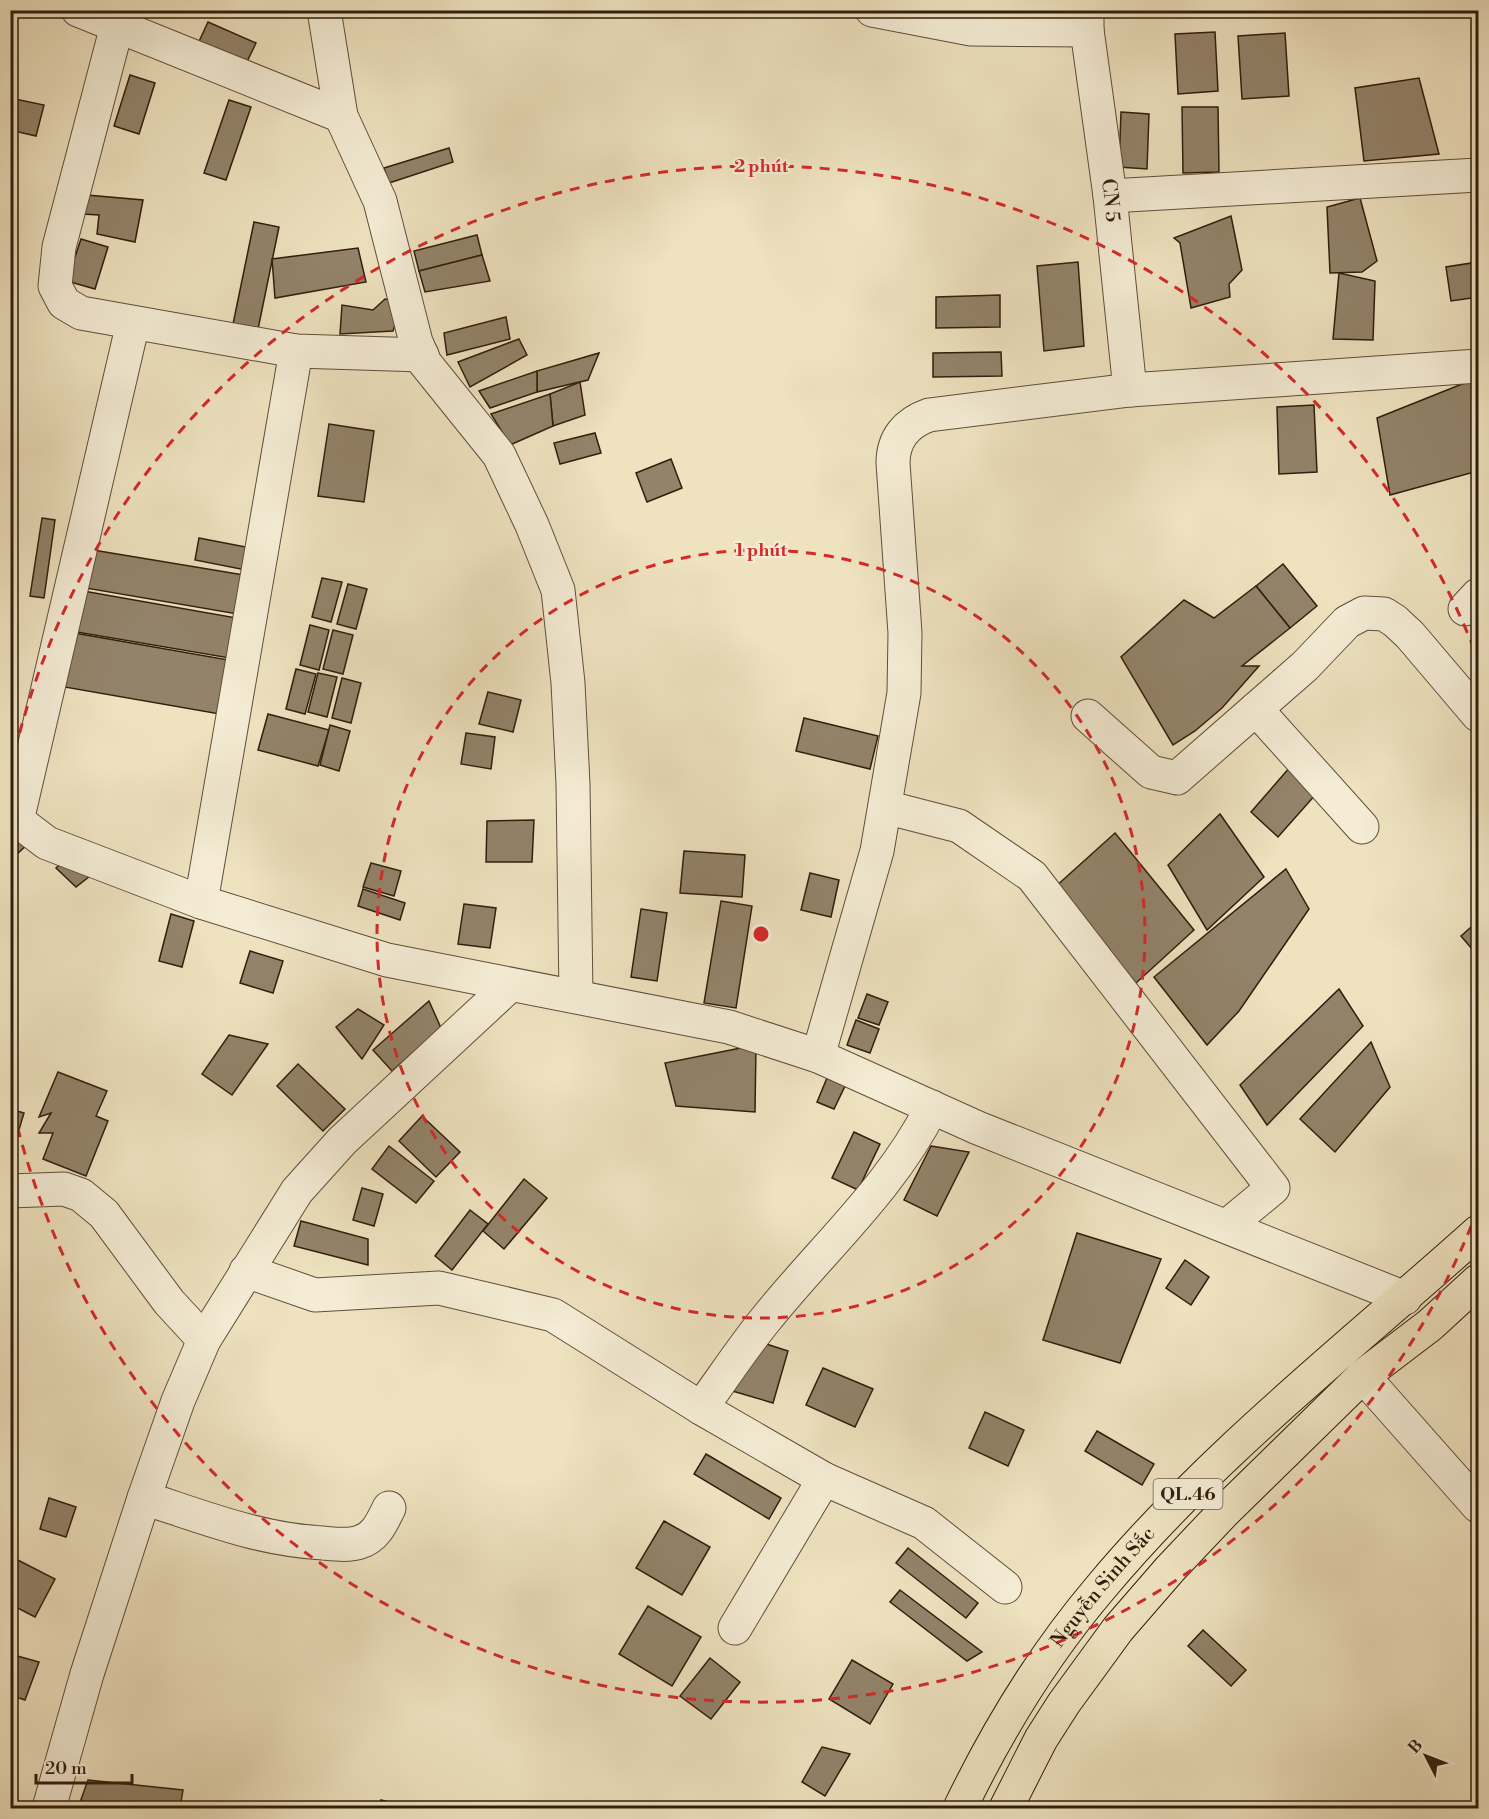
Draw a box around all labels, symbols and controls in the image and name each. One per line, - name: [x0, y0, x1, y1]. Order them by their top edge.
- text: 2 phút: [734, 155, 789, 178]
- street label: CN 5: [1095, 177, 1125, 223]
- text: 1 phút: [735, 539, 787, 562]
- centre of rings: [751, 924, 771, 944]
- road number: QL.46: [1154, 1479, 1222, 1509]
- street label: Nguyễn Sinh Sắc: [1045, 1521, 1161, 1653]
- north arrow: [1396, 1726, 1456, 1786]
- text: B: [1404, 1735, 1427, 1758]
- scale bar: [36, 1747, 132, 1785]
- text: 20 m: [45, 1757, 87, 1780]

